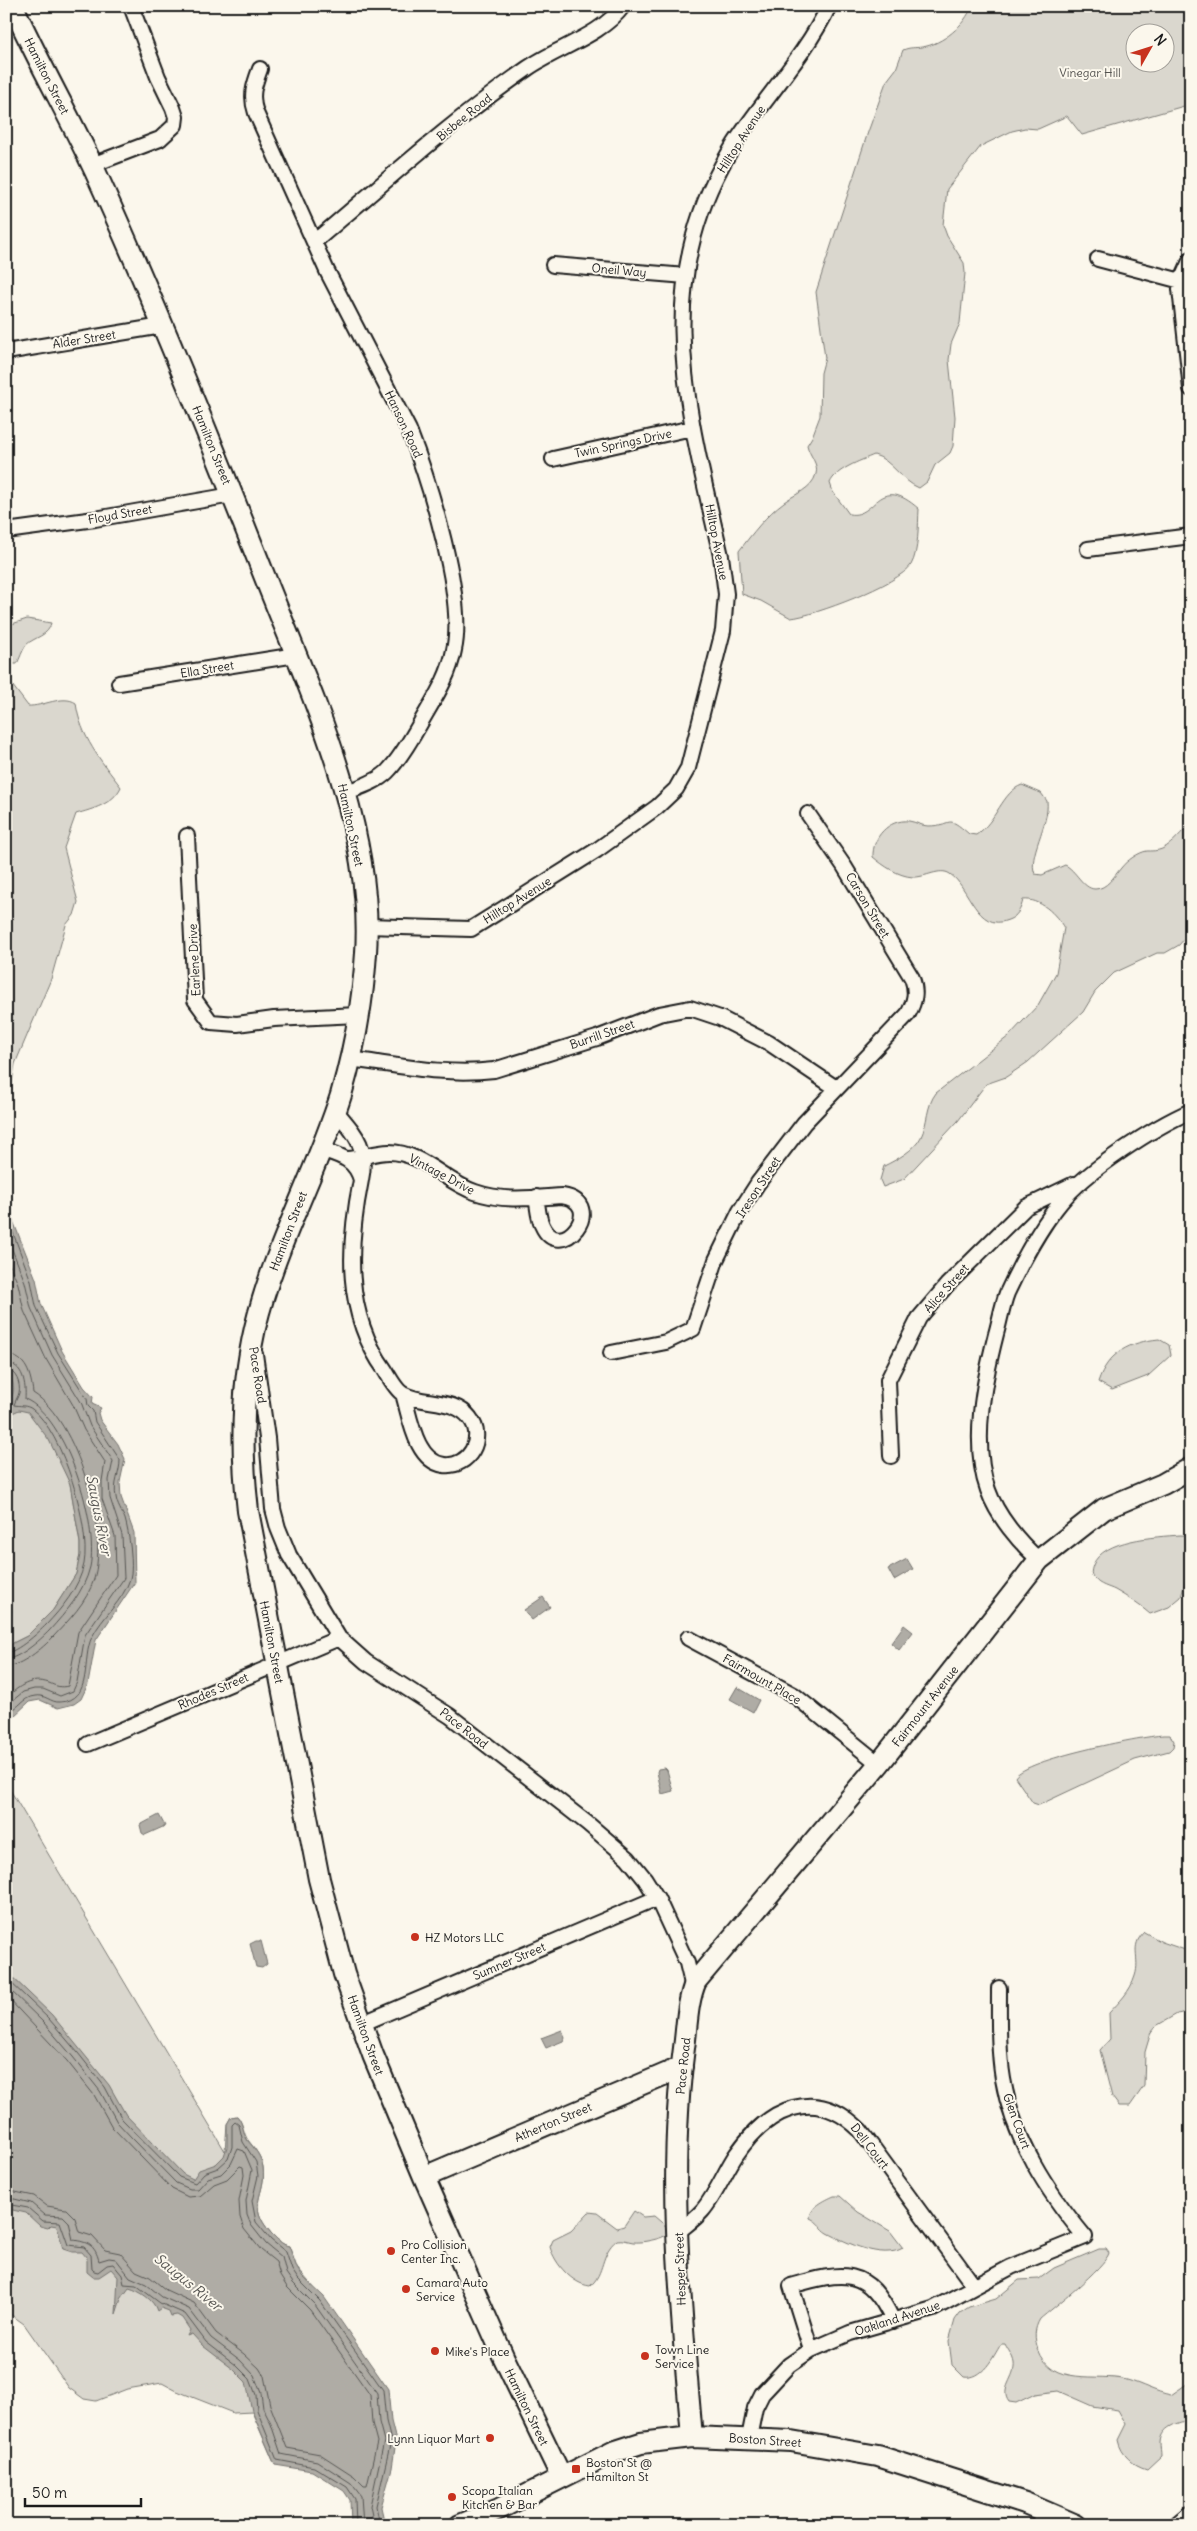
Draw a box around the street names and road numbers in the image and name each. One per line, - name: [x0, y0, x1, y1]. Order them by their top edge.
- street label: Hamilton Street: [21, 35, 73, 117]
- street label: Bisbee Road: [433, 90, 495, 144]
- street label: Hilltop Avenue: [714, 102, 768, 176]
- street label: Oneil Way: [591, 260, 647, 280]
- street label: Alder Street: [51, 327, 117, 351]
- street label: Hanson Road: [382, 388, 426, 460]
- street label: Hamilton Street: [189, 403, 235, 487]
- street label: Twin Springs Drive: [573, 425, 673, 461]
- street label: Floyd Street: [87, 501, 153, 527]
- street label: Hilltop Avenue: [702, 503, 732, 581]
- street label: Ella Street: [179, 657, 235, 681]
- street label: Hamilton Street: [335, 782, 367, 868]
- street label: Carson Street: [843, 870, 893, 940]
- street label: Hilltop Avenue: [480, 873, 554, 927]
- street label: Earlene Drive: [185, 923, 203, 997]
- street label: Burrill Street: [568, 1016, 636, 1052]
- street label: Vintage Drive: [407, 1150, 477, 1198]
- street label: Ireson Street: [733, 1153, 783, 1221]
- street label: Hamilton Street: [266, 1189, 310, 1273]
- street label: Alice Street: [920, 1261, 972, 1315]
- street label: Pace Road: [246, 1346, 270, 1404]
- street label: Hamilton Street: [257, 1599, 287, 1685]
- street label: Fairmount Place: [720, 1651, 804, 1707]
- street label: Fairmount Avenue: [889, 1662, 961, 1750]
- street label: Rhodes Street: [176, 1669, 250, 1713]
- street label: Pace Road: [437, 1705, 491, 1751]
- street label: Sumner Street: [470, 1939, 548, 1983]
- street label: Hamilton Street: [345, 1993, 387, 2077]
- street label: Pace Road: [673, 2037, 693, 2095]
- street label: Glen Court: [1000, 2091, 1034, 2151]
- street label: Atherton Street: [512, 2099, 594, 2145]
- street label: Dell Court: [848, 2120, 892, 2172]
- street label: Hesper Street: [671, 2232, 689, 2306]
- street label: Oakland Avenue: [852, 2297, 942, 2339]
- street label: Hamilton Street: [502, 2366, 552, 2448]
- street label: Boston Street: [728, 2430, 802, 2450]

